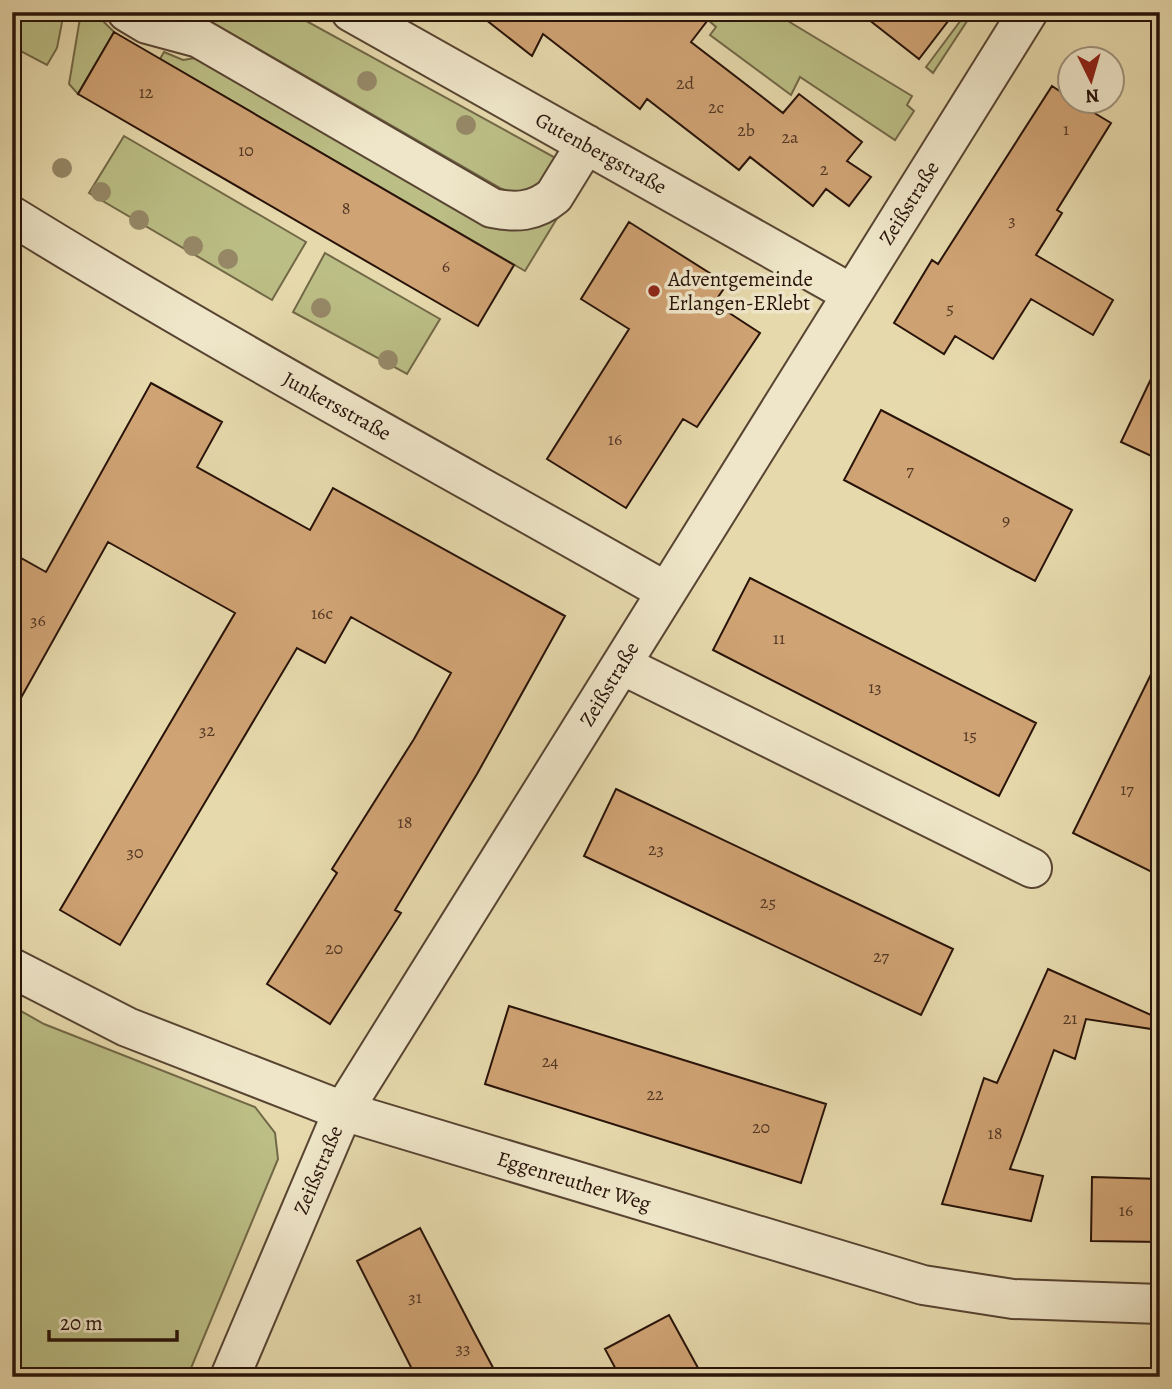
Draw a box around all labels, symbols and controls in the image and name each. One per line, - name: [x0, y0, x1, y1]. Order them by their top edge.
- north arrow: [1056, 46, 1126, 116]
- house number: 2d: [676, 71, 694, 95]
- house number: 12: [139, 80, 154, 104]
- text: N: [1084, 82, 1100, 110]
- house number: 2c: [708, 95, 724, 119]
- street label: Gutenbergstraße: [530, 105, 672, 201]
- house number: 1: [1063, 117, 1069, 141]
- house number: 2b: [737, 118, 755, 142]
- house number: 2a: [782, 125, 799, 149]
- house number: 10: [238, 138, 254, 162]
- street label: Zeißstraße: [872, 156, 946, 250]
- house number: 2: [820, 157, 829, 181]
- house number: 8: [342, 196, 350, 220]
- house number: 3: [1008, 208, 1016, 232]
- house number: 6: [442, 254, 450, 278]
- place label: Adventgemeinde Erlangen-ERlebt: [667, 265, 813, 317]
- marker: Adventgemeinde Erlangen-ERlebt: [646, 283, 662, 299]
- house number: 5: [946, 296, 954, 320]
- street label: Junkersstraße: [278, 365, 396, 447]
- house number: 16: [608, 427, 622, 451]
- house number: 7: [906, 458, 914, 482]
- house number: 9: [1002, 508, 1010, 532]
- house number: 16c: [311, 601, 333, 625]
- house number: 36: [30, 608, 46, 632]
- house number: 11: [773, 626, 785, 650]
- street label: Zeißstraße: [573, 636, 645, 732]
- house number: 13: [868, 675, 882, 699]
- house number: 32: [199, 718, 215, 742]
- house number: 15: [963, 723, 977, 747]
- house number: 17: [1120, 777, 1134, 801]
- house number: 18: [398, 810, 412, 834]
- house number: 23: [648, 837, 664, 861]
- house number: 30: [126, 840, 144, 864]
- house number: 25: [760, 890, 776, 914]
- house number: 20: [325, 936, 343, 960]
- house number: 27: [873, 944, 889, 968]
- house number: 21: [1063, 1006, 1077, 1030]
- house number: 24: [542, 1049, 558, 1073]
- house number: 22: [646, 1082, 664, 1106]
- house number: 20: [752, 1115, 770, 1139]
- street label: Zeißstraße: [287, 1121, 349, 1219]
- house number: 18: [988, 1121, 1002, 1145]
- street label: Eggenreuther Weg: [494, 1144, 655, 1218]
- house number: 16: [1119, 1198, 1133, 1222]
- house number: 31: [408, 1285, 422, 1309]
- scale bar: [49, 1298, 177, 1342]
- text: 20 m: [60, 1309, 103, 1337]
- house number: 33: [456, 1336, 470, 1360]

